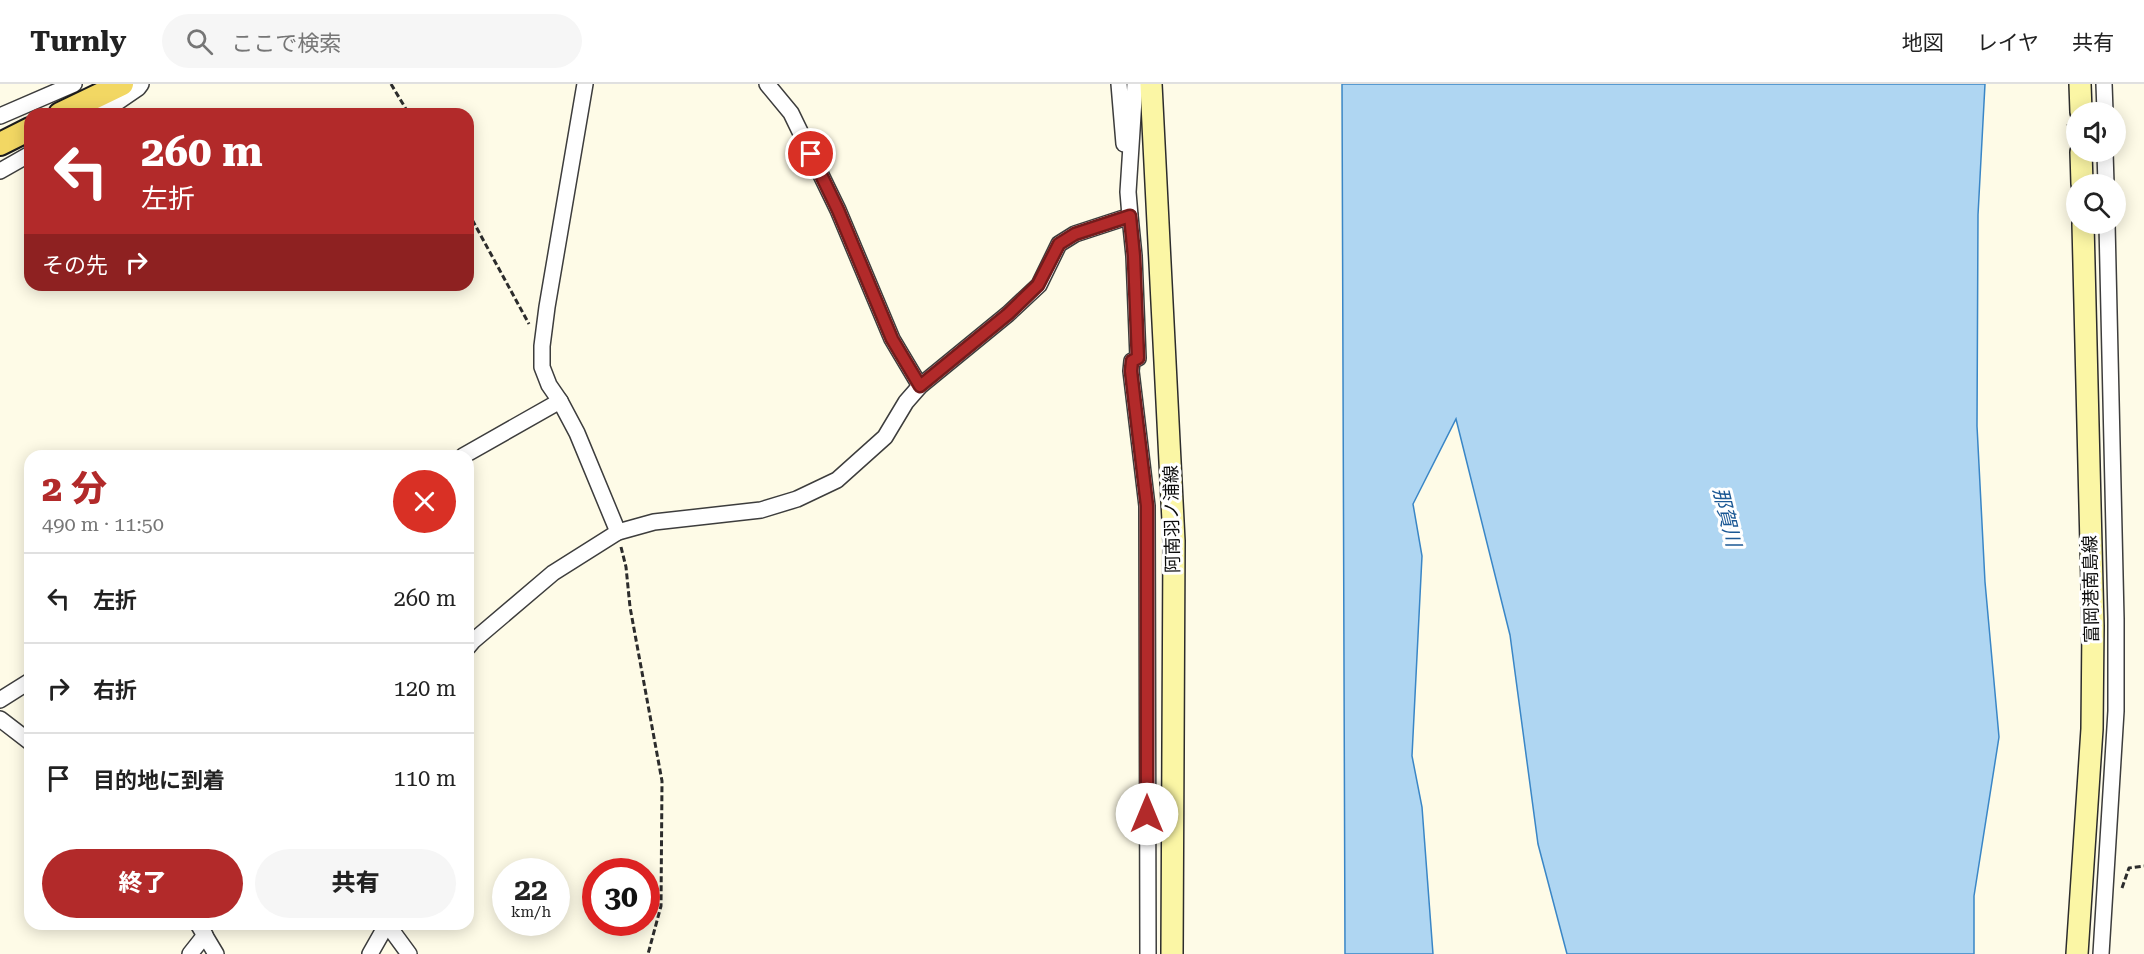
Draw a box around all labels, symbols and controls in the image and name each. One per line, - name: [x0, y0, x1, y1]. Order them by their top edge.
- search box: [162, 14, 582, 68]
- text: Turnly: [30, 25, 126, 58]
- icon: search: [183, 25, 216, 58]
- text: ここで検索: [231, 31, 341, 56]
- text: 地図: [1902, 31, 1944, 55]
- text: レイヤ: [1977, 31, 2039, 55]
- text: 共有: [2072, 31, 2114, 55]
- map controls: [2066, 102, 2126, 234]
- button: sound: [2066, 102, 2126, 162]
- text: 260 m: [141, 127, 263, 176]
- pin: [785, 128, 836, 179]
- icon: left: [42, 132, 120, 210]
- icon: arrive: [794, 137, 827, 170]
- button: search: [2066, 174, 2126, 234]
- text: 左折: [141, 183, 195, 215]
- icon: right: [120, 246, 153, 279]
- text: その先: [42, 253, 108, 278]
- street label: 阿南羽ノ浦線: [1160, 465, 1183, 573]
- text: 2 分: [42, 468, 107, 510]
- button: close: [393, 470, 456, 533]
- water label: 那賀川: [1708, 485, 1746, 551]
- text: 490 m · 11:50: [42, 512, 164, 536]
- street label: 富岡港南島線: [2079, 535, 2102, 643]
- icon: left: [42, 582, 75, 615]
- text: 260 m: [393, 586, 456, 611]
- text: 左折: [93, 588, 137, 613]
- icon: right: [42, 672, 75, 705]
- text: 120 m: [393, 676, 456, 701]
- text: 右折: [93, 678, 137, 703]
- icon: arrive: [42, 762, 75, 795]
- text: 110 m: [393, 766, 456, 791]
- text: 目的地に到着: [93, 768, 225, 793]
- position arrow: [1115, 782, 1179, 846]
- button: 終了: [42, 849, 243, 918]
- button: 共有: [255, 849, 456, 918]
- speed limit sign: 30: [582, 858, 660, 936]
- text: 22: [514, 872, 548, 907]
- text: km/h: [511, 903, 551, 921]

